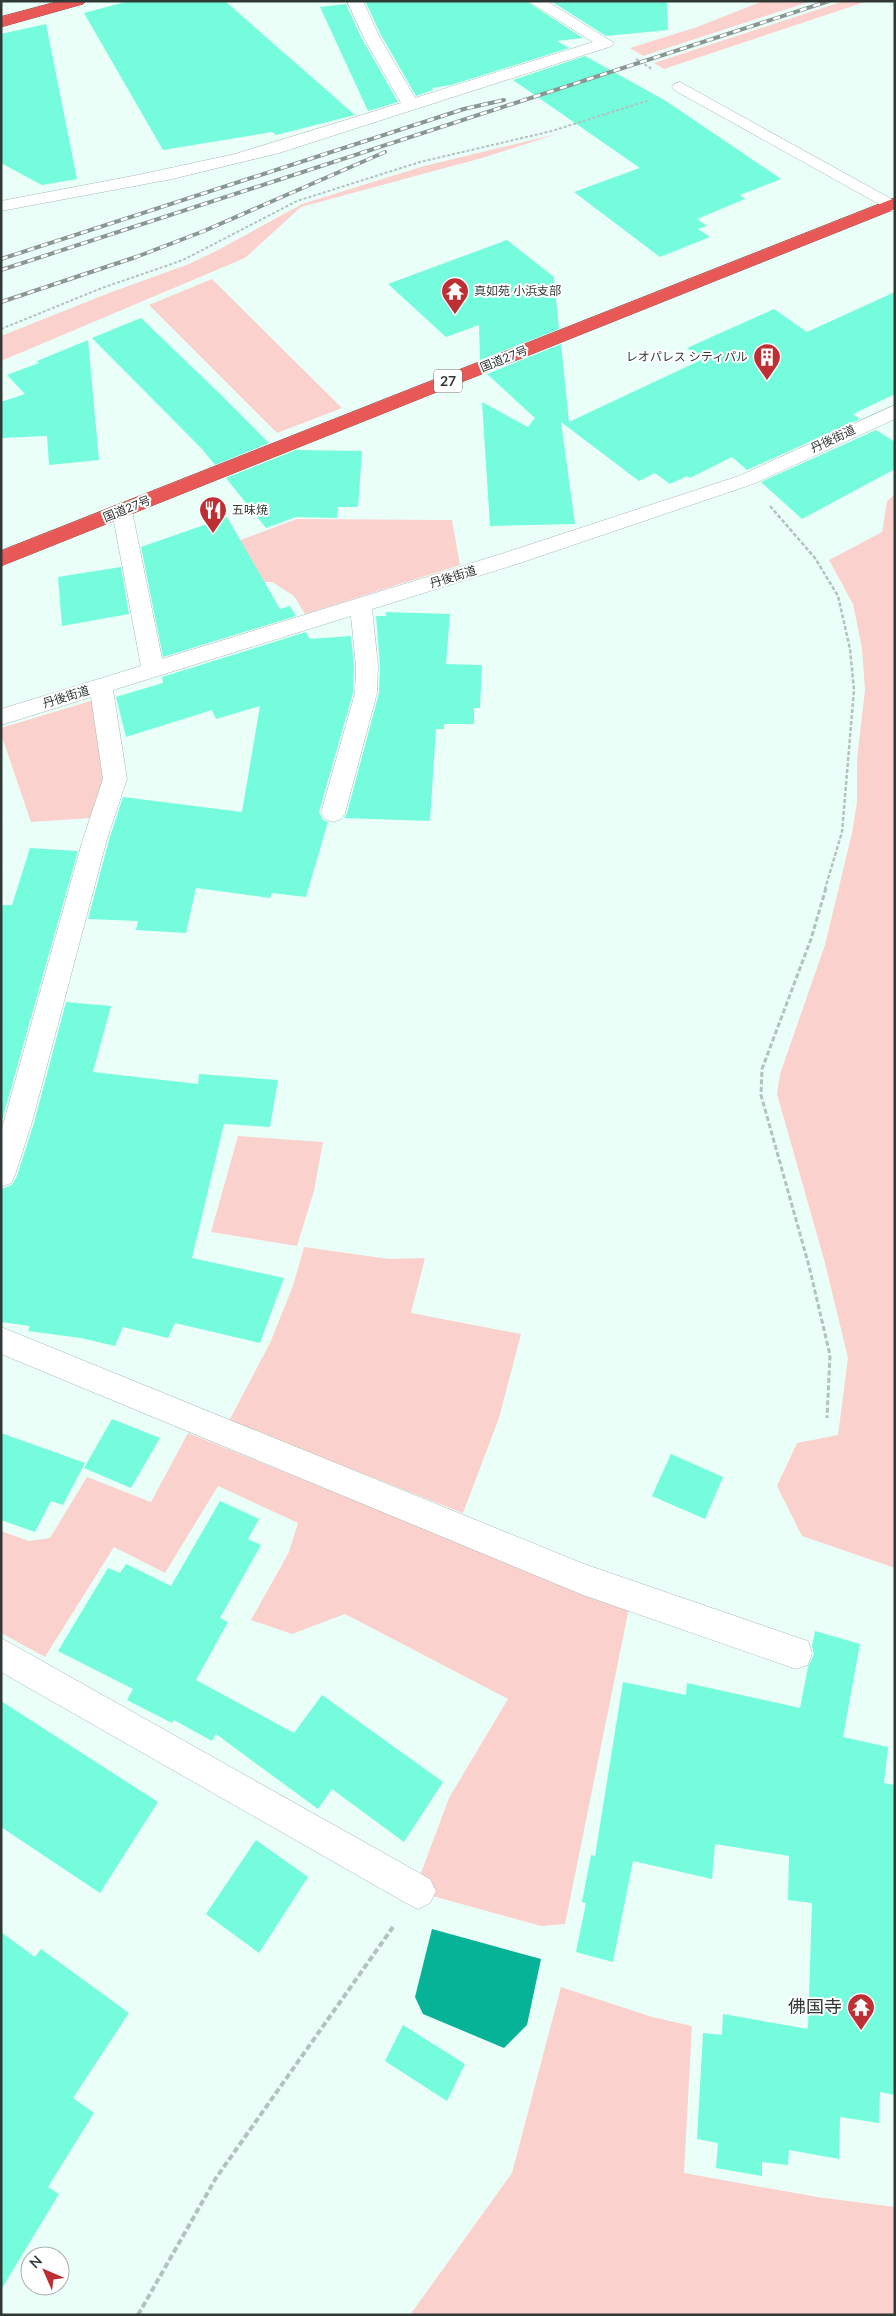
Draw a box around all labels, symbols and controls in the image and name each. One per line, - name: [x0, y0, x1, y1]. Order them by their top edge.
- temple icon: 真如苑 小浜支部: [440, 276, 470, 315]
- place label: 真如苑 小浜支部: [474, 283, 561, 298]
- street label: 国道27号: [478, 342, 530, 375]
- building icon: レオパレス シティパル: [752, 342, 782, 381]
- place label: レオパレス シティパル: [626, 349, 748, 364]
- road number: 27: [434, 370, 462, 392]
- street label: 丹後街道: [808, 422, 858, 455]
- street label: 国道27号: [101, 492, 153, 525]
- restaurant icon: 五味焼: [198, 495, 228, 534]
- place label: 五味焼: [232, 502, 268, 517]
- street label: 丹後街道: [428, 562, 478, 591]
- street label: 丹後街道: [41, 682, 91, 711]
- temple icon: 佛国寺: [846, 1992, 876, 2031]
- place label: 佛国寺: [788, 1995, 842, 2017]
- north arrow: [20, 2246, 70, 2296]
- text: N: [26, 2252, 45, 2271]

